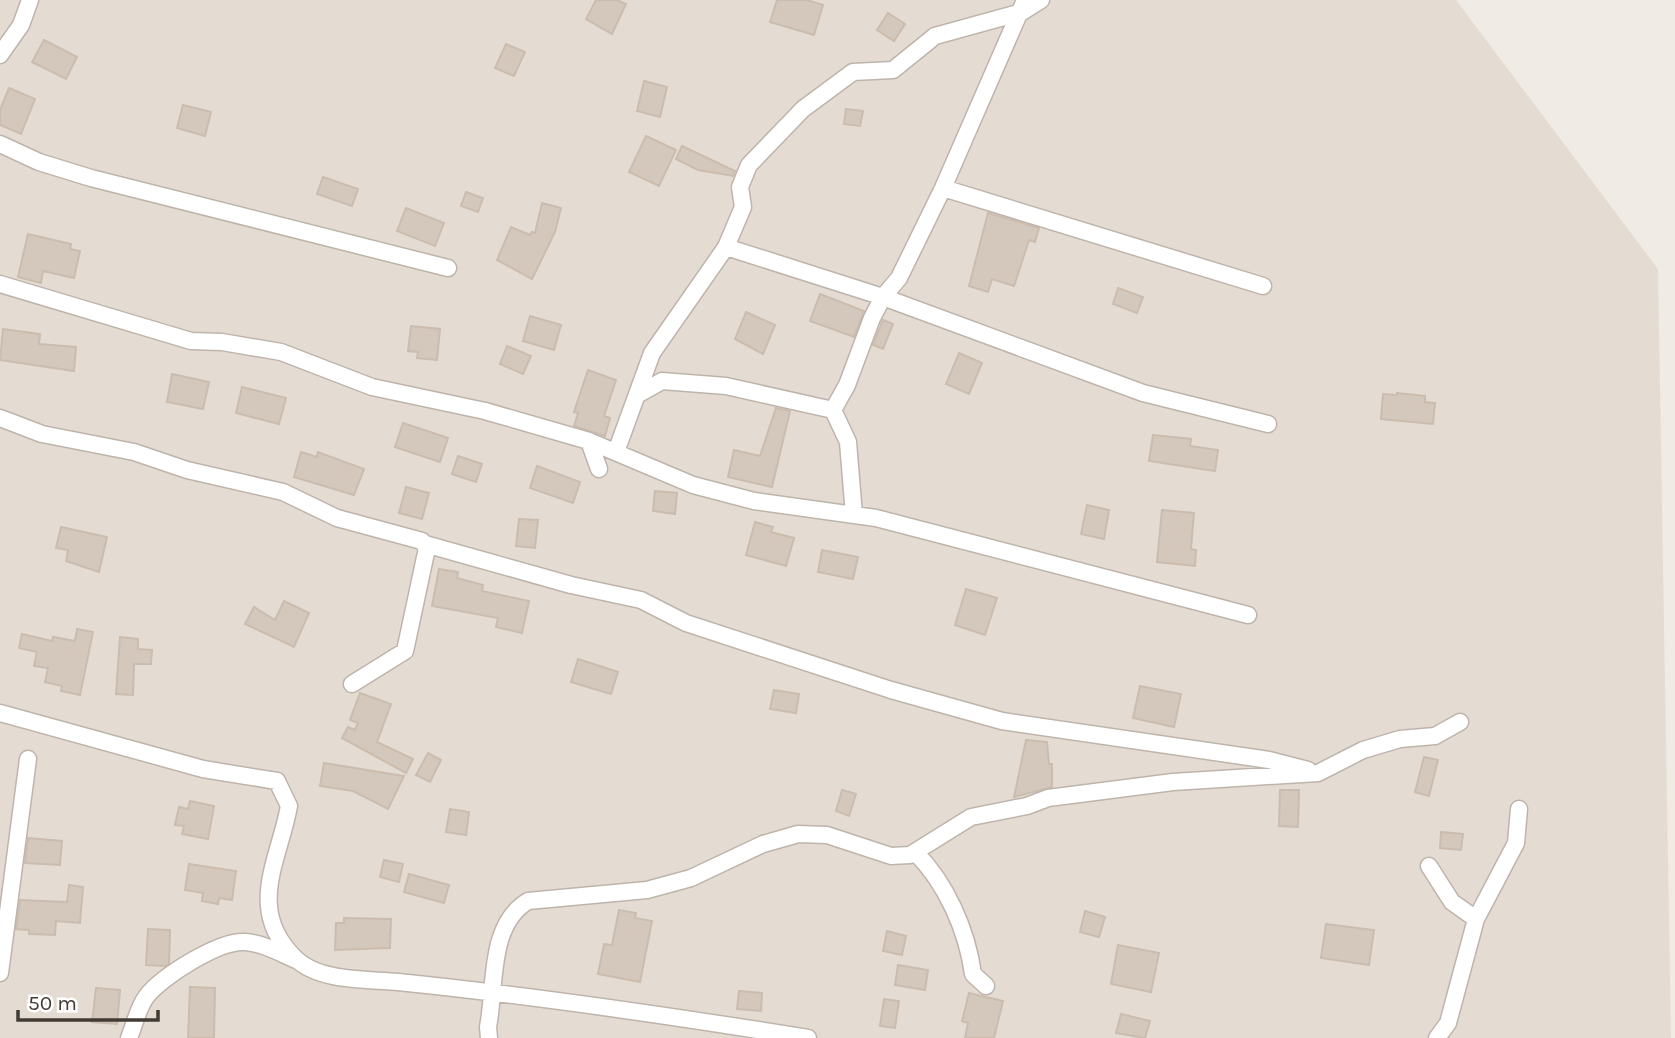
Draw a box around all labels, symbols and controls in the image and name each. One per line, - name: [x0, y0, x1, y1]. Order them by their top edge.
- scale bar: [18, 978, 158, 1022]
- text: 50 m: [28, 991, 77, 1015]

